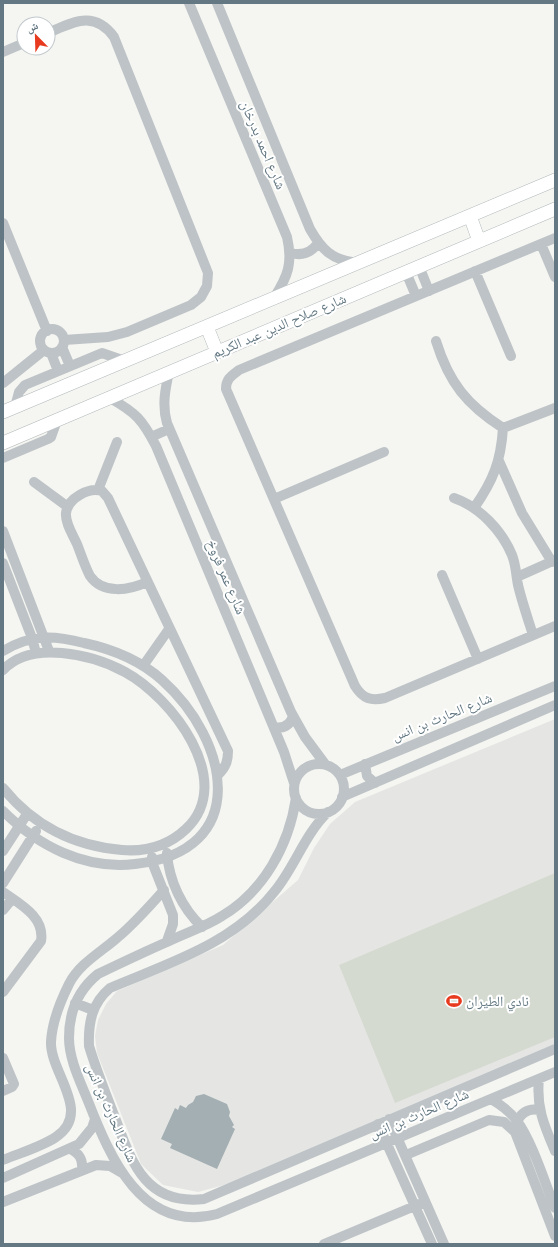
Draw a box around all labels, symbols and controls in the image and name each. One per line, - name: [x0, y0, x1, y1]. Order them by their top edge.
- north arrow: [16, 16, 56, 56]
- text: ش: [24, 19, 41, 36]
- street label: شارع احمد بدرخان: [236, 98, 289, 193]
- street label: شارع صلاح الدين عبد الكريم: [209, 290, 349, 363]
- street label: شارع عمر فروخ: [202, 537, 249, 617]
- street label: شارع الحارث بن انس: [389, 689, 495, 746]
- sports icon: نادي الطيران: [445, 992, 463, 1010]
- place label: نادي الطيران: [466, 993, 529, 1012]
- street label: شارع الحارث بن انس: [81, 1061, 140, 1166]
- street label: شارع الحارث بن انس: [367, 1085, 472, 1144]

